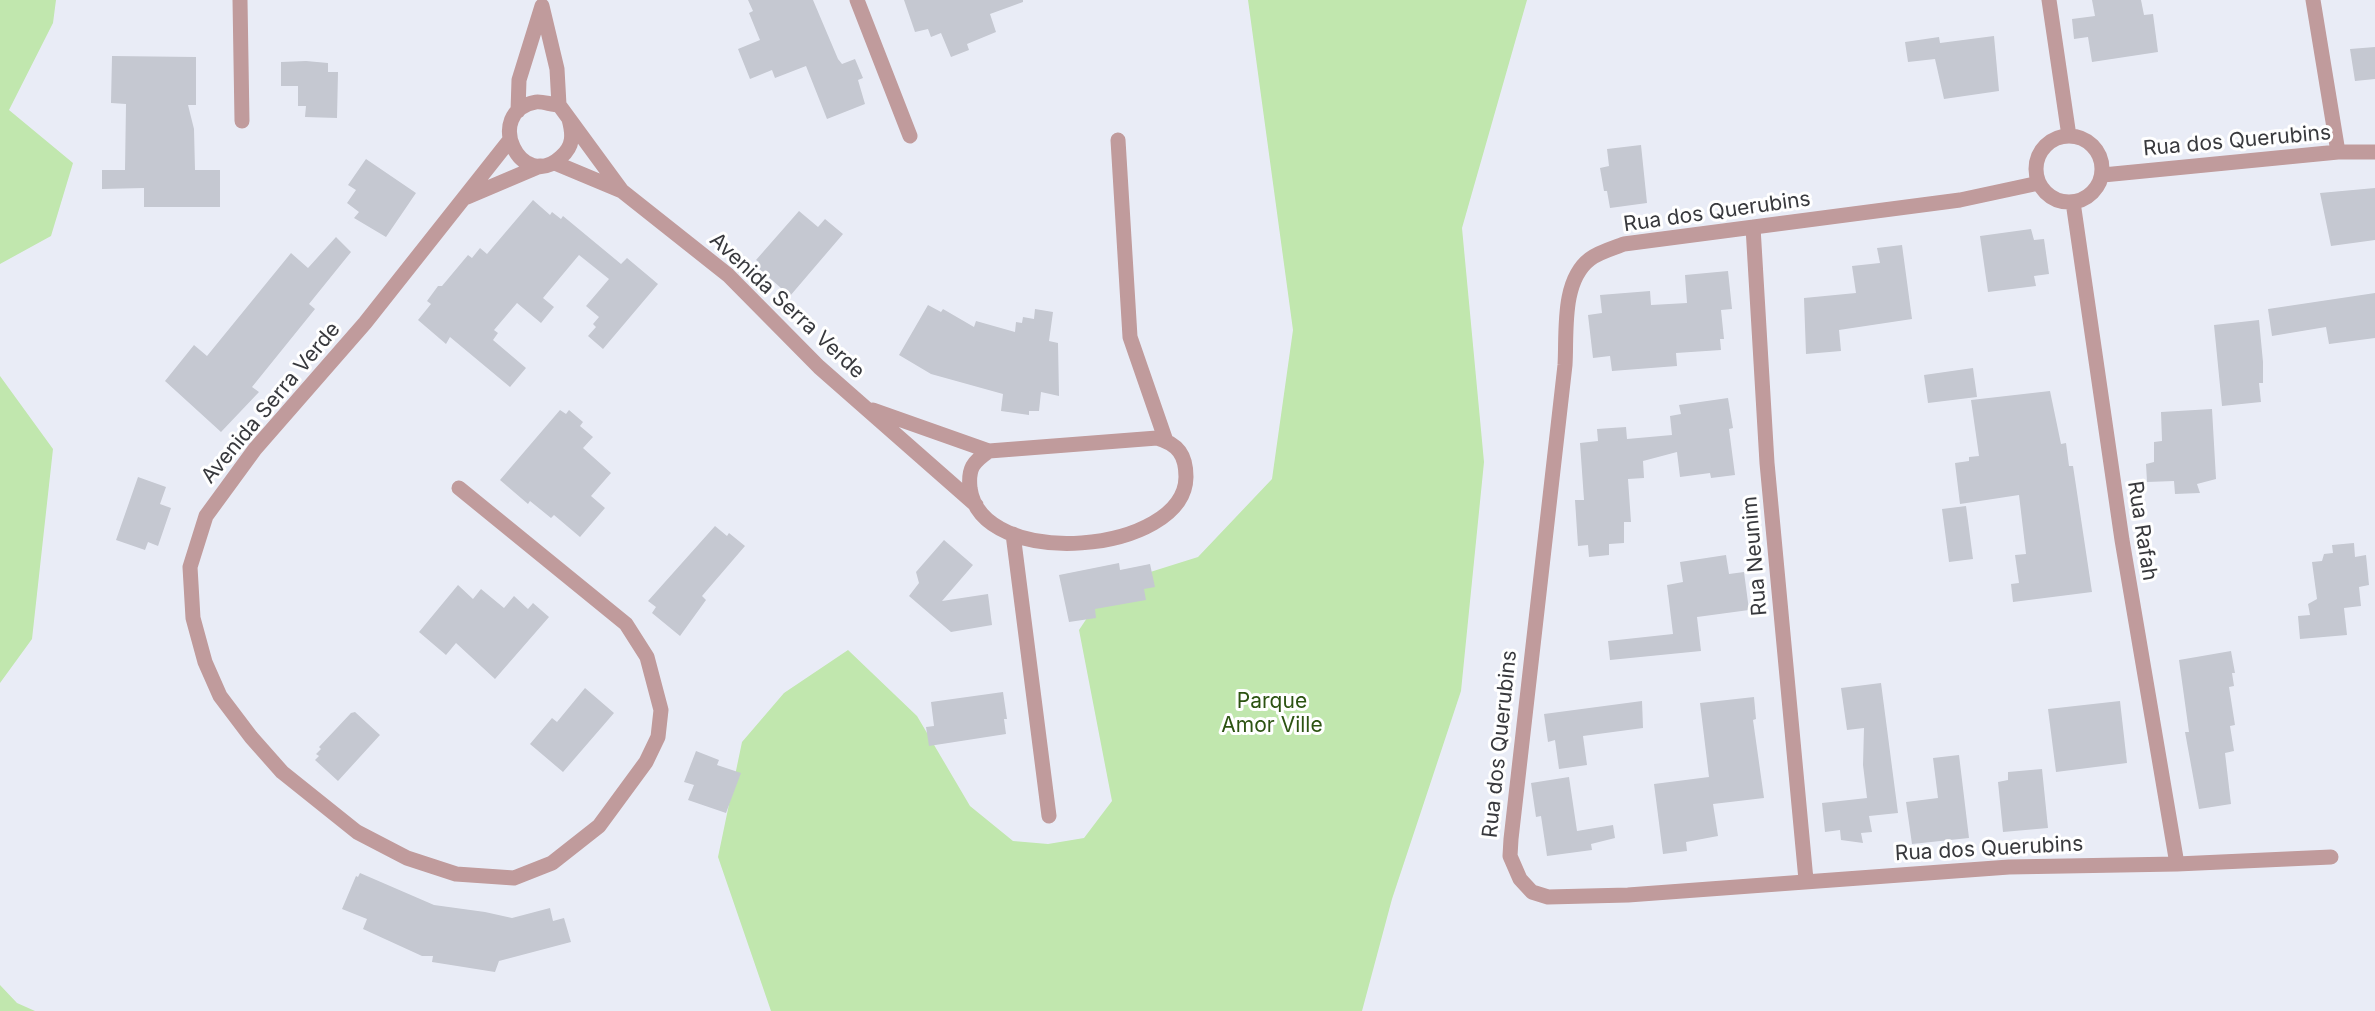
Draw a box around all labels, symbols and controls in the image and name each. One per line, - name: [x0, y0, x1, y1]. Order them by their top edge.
- street label: Rua dos Querubins: [2142, 120, 2332, 162]
- street label: Rua dos Querubins: [1622, 186, 1812, 238]
- street label: Avenida Serra Verde: [704, 228, 870, 384]
- street label: Avenida Serra Verde: [196, 317, 346, 489]
- street label: Rua Rafah: [2122, 479, 2162, 583]
- street label: Rua Neunim: [1737, 495, 1773, 617]
- street label: Rua dos Querubins: [1478, 649, 1522, 839]
- park label: Parque Amor Ville: [1221, 689, 1323, 739]
- street label: Rua dos Querubins: [1894, 831, 2084, 867]

